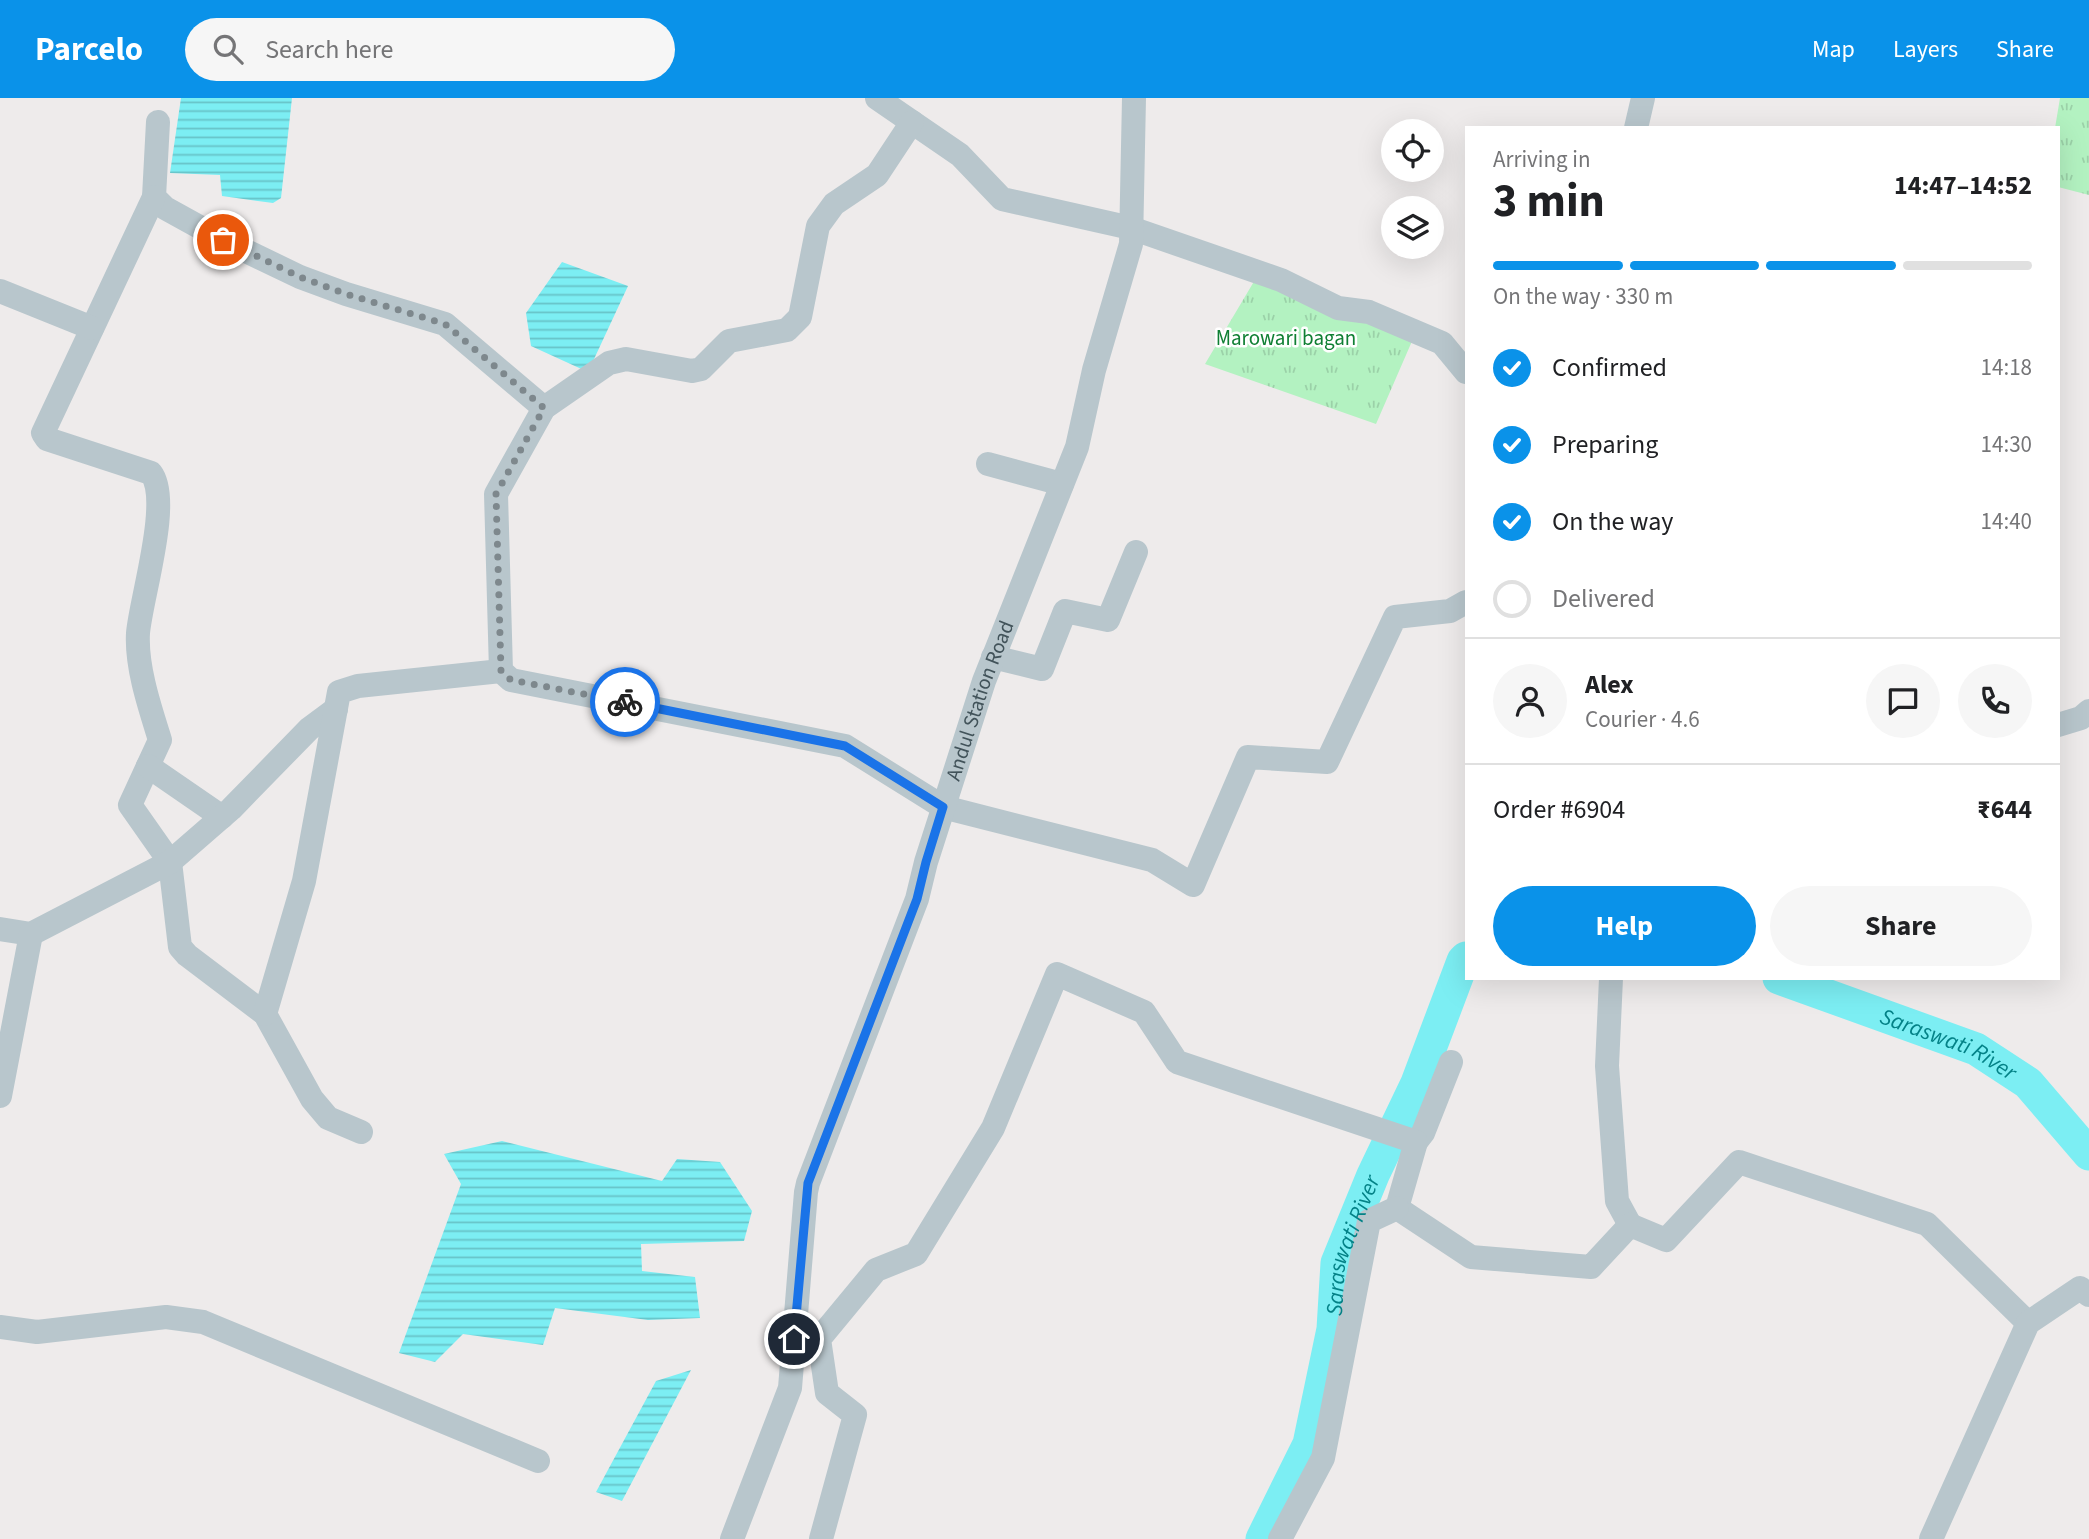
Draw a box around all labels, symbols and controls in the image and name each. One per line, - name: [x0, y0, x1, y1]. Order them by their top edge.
- search box: [185, 18, 675, 81]
- text: Parcelo: [35, 26, 143, 73]
- icon: search: [209, 30, 247, 68]
- text: Search here: [265, 31, 393, 68]
- text: Map: [1812, 32, 1855, 67]
- text: Layers: [1893, 32, 1958, 67]
- text: Share: [1996, 32, 2054, 67]
- map controls: [1381, 119, 1444, 259]
- button: locate: [1381, 119, 1444, 182]
- text: Arriving in: [1493, 143, 1591, 176]
- text: 14:47–14:52: [1894, 167, 2032, 204]
- text: 3 min: [1493, 169, 1605, 234]
- button: layers: [1381, 196, 1444, 259]
- pin: [193, 210, 253, 270]
- icon: bag: [204, 221, 242, 259]
- text: On the way · 330 m: [1493, 280, 1673, 313]
- park label: Marowari bagan: [1216, 323, 1356, 353]
- icon: check: [1493, 349, 1531, 387]
- text: Confirmed: [1552, 349, 1667, 386]
- text: 14:18: [1981, 351, 2032, 384]
- icon: check: [1493, 426, 1531, 464]
- text: Preparing: [1552, 426, 1658, 463]
- text: 14:30: [1981, 428, 2032, 461]
- icon: check: [1493, 503, 1531, 541]
- text: On the way: [1552, 503, 1673, 540]
- text: 14:40: [1981, 505, 2032, 538]
- text: Delivered: [1552, 580, 1655, 617]
- street label: Andul Station Road: [938, 616, 1022, 784]
- button: person: [1493, 664, 1567, 738]
- button: chat: [1866, 664, 1940, 738]
- button: phone: [1958, 664, 2032, 738]
- text: Alex: [1585, 666, 1634, 703]
- courier: [590, 667, 660, 737]
- icon: bike: [606, 683, 644, 721]
- text: Courier · 4.6: [1585, 703, 1700, 736]
- text: Order #6904: [1493, 791, 1625, 828]
- text: ₹644: [1977, 791, 2032, 828]
- button: Help: [1493, 886, 1756, 966]
- button: Share: [1770, 886, 2032, 966]
- water label: Saraswati River: [1876, 1000, 2024, 1089]
- water label: Saraswati River: [1318, 1169, 1389, 1317]
- pin: [764, 1309, 824, 1369]
- icon: home: [775, 1320, 813, 1358]

